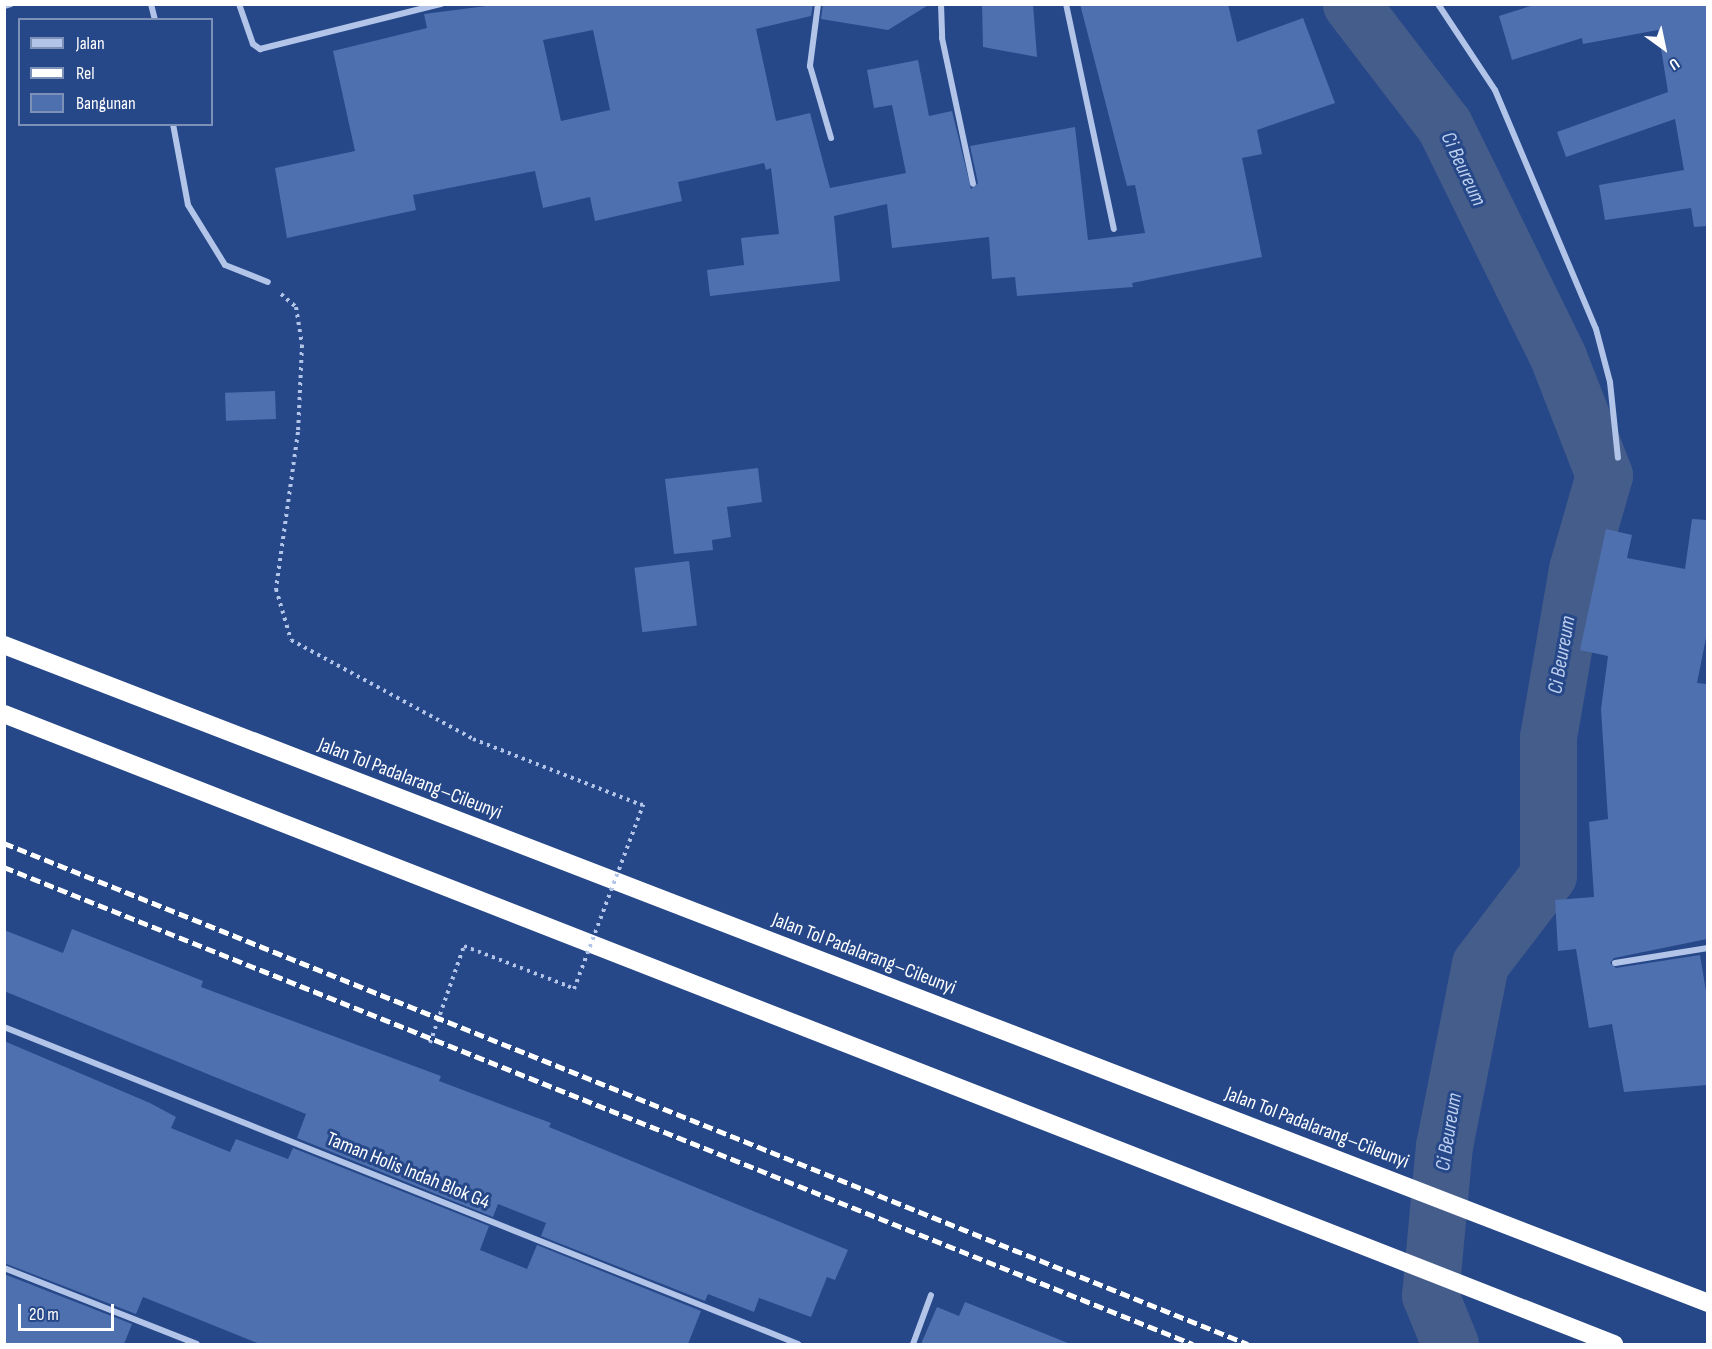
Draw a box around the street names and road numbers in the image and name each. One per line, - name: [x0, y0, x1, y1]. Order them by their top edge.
- street label: Jalan Tol Padalarang–Cileunyi: [315, 733, 505, 825]
- street label: Jalan Tol Padalarang–Cileunyi: [769, 908, 959, 1000]
- street label: Jalan Tol Padalarang–Cileunyi: [1222, 1082, 1412, 1174]
- street label: Taman Holis Indah Blok G4: [323, 1127, 493, 1215]

